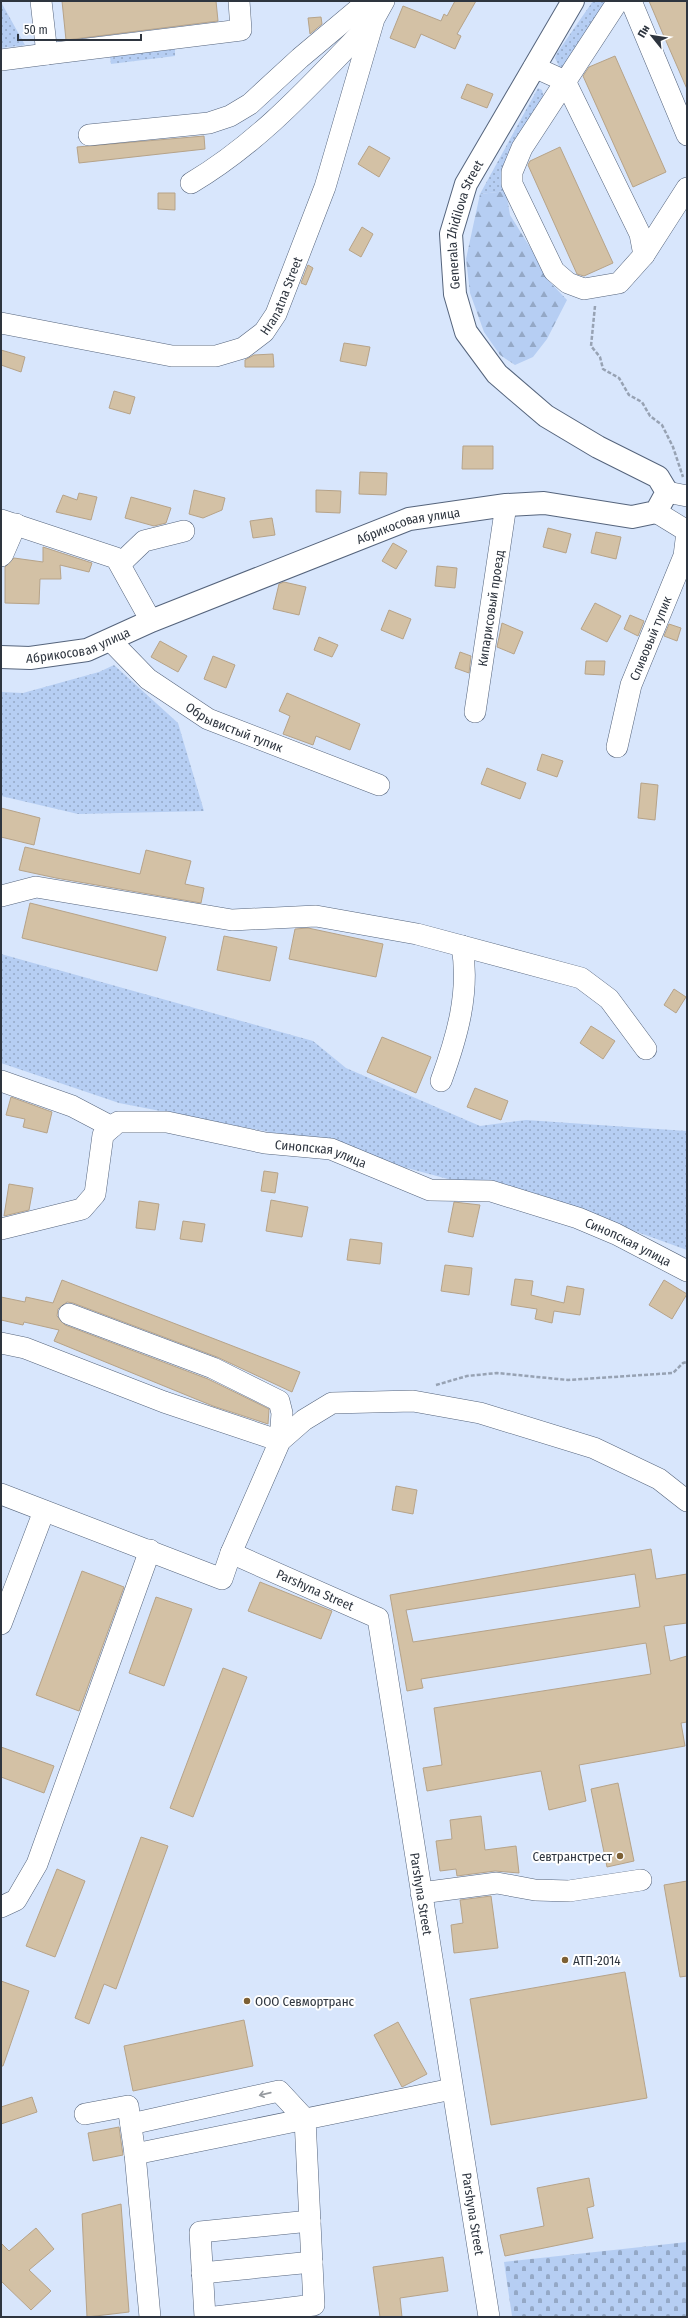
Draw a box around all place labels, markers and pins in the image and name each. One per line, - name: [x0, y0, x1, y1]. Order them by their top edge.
- place label: Севтранстрест: [533, 1849, 613, 1864]
- marker: Севтранстрест: [615, 1851, 625, 1861]
- place label: АТП-2014: [573, 1953, 621, 1968]
- marker: АТП-2014: [560, 1955, 570, 1965]
- place label: ООО Севмортранс: [255, 1994, 355, 2009]
- marker: ООО Севмортранс: [242, 1996, 252, 2006]

